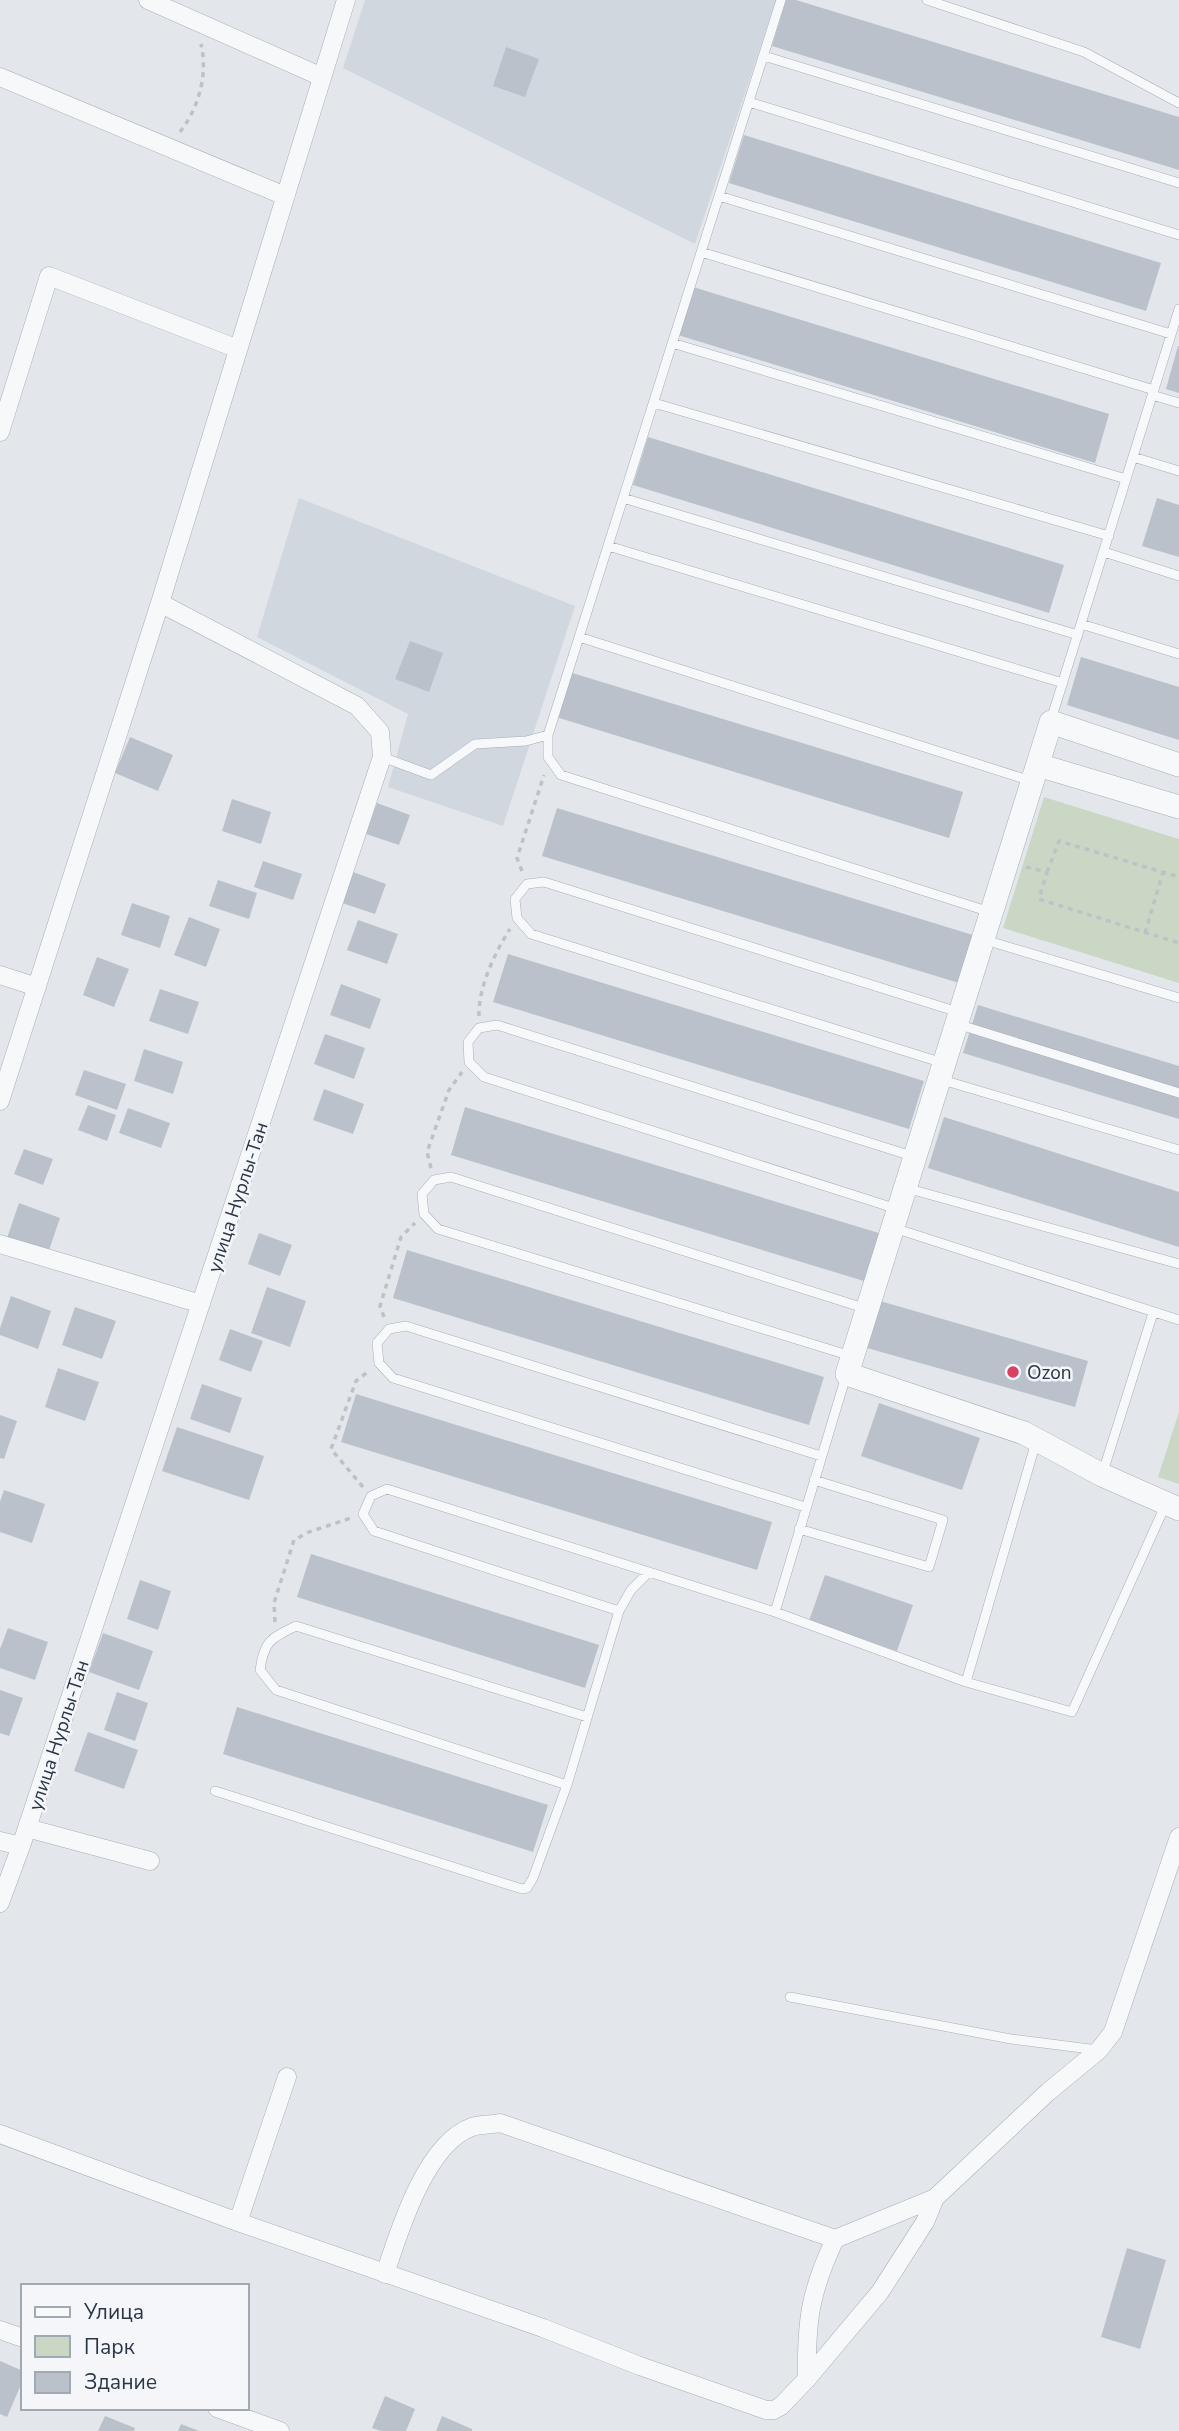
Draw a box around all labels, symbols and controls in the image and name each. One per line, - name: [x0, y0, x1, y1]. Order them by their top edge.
- street label: улица Нурлы-Тан: [201, 1119, 275, 1276]
- place label: Ozon: [1027, 1360, 1072, 1386]
- marker: Ozon: [1005, 1364, 1021, 1380]
- street label: улица Нурлы-Тан: [22, 1657, 96, 1814]
- legend: [21, 2284, 248, 2410]
- text: Улица: [83, 2298, 144, 2326]
- text: Парк: [84, 2333, 136, 2361]
- text: Здание: [84, 2368, 157, 2396]

